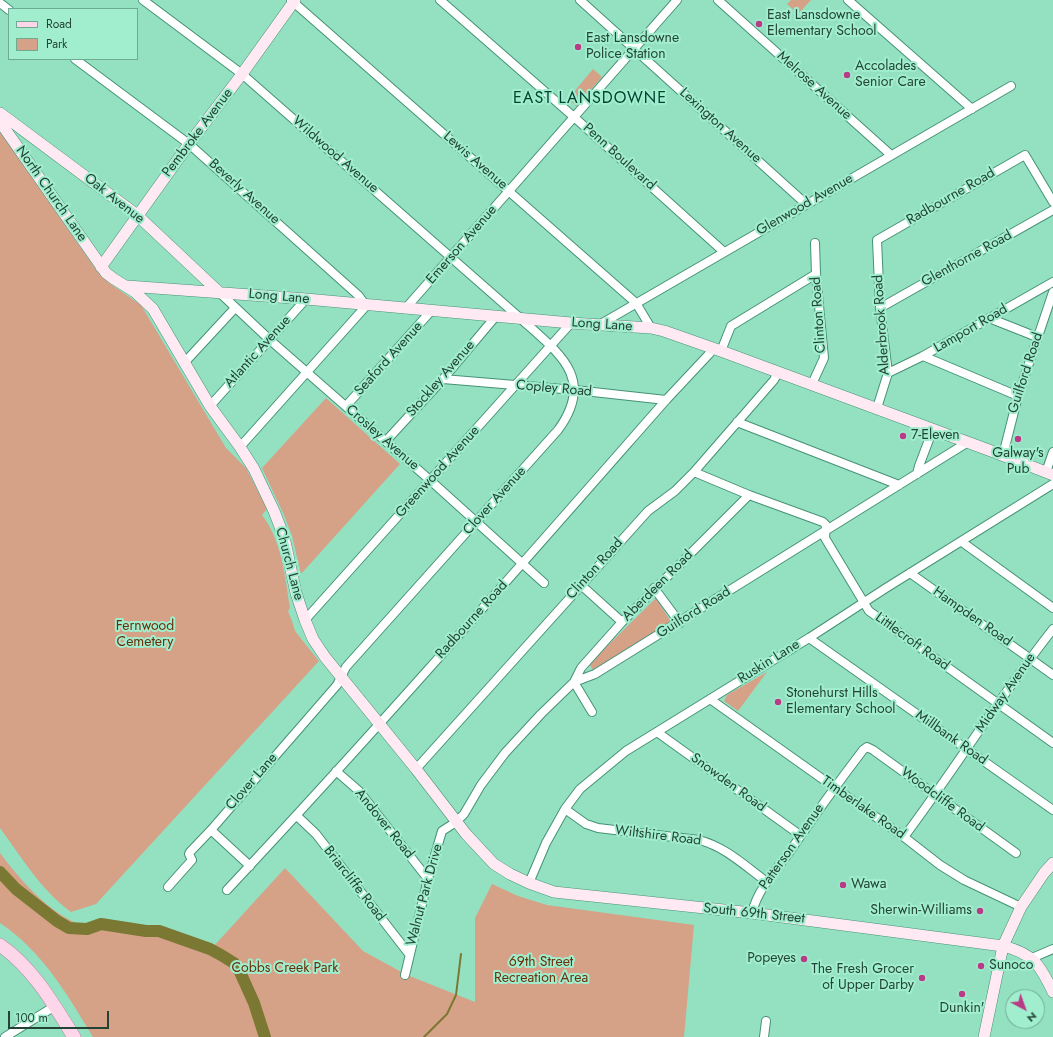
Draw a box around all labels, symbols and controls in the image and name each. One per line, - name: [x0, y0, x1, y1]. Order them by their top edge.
- legend: [8, 8, 138, 60]
- place label: East Lansdowne Elementary School: [767, 8, 877, 40]
- text: Road: [46, 15, 72, 33]
- marker: East Lansdowne Elementary School: [754, 19, 764, 29]
- place label: East Lansdowne Police Station: [586, 31, 679, 64]
- text: Park: [46, 35, 67, 53]
- marker: East Lansdowne Police Station: [573, 42, 583, 52]
- street label: Melrose Avenue: [773, 48, 855, 124]
- place label: Accolades Senior Care: [855, 59, 926, 92]
- marker: Accolades Senior Care: [842, 70, 852, 80]
- street label: Pembroke Avenue: [159, 85, 237, 181]
- street label: Lexington Avenue: [676, 85, 764, 167]
- district label: EAST LANSDOWNE: [513, 89, 667, 109]
- street label: Wildwood Avenue: [288, 113, 382, 197]
- street label: Penn Boulevard: [579, 120, 659, 194]
- street label: Lewis Avenue: [439, 128, 511, 194]
- street label: North Church Lane: [12, 143, 90, 245]
- street label: Beverly Avenue: [205, 156, 283, 228]
- street label: Radbourne Road: [904, 165, 998, 229]
- street label: Oak Avenue: [81, 170, 147, 228]
- street label: Glenwood Avenue: [754, 170, 856, 240]
- street label: Emerson Avenue: [423, 202, 501, 288]
- street label: Glenthorne Road: [919, 227, 1015, 291]
- street label: Alderbrook Road: [870, 274, 894, 376]
- street label: Clinton Road: [808, 276, 830, 354]
- street label: Long Lane: [248, 286, 310, 308]
- street label: Lamport Road: [931, 301, 1011, 357]
- street label: Atlantic Avenue: [221, 312, 295, 392]
- street label: Long Lane: [571, 314, 633, 336]
- street label: Seaford Avenue: [351, 319, 427, 399]
- street label: Guilford Road: [1005, 331, 1047, 415]
- street label: Stockley Avenue: [403, 337, 479, 421]
- street label: Copley Road: [515, 377, 593, 401]
- street label: Crosley Avenue: [342, 402, 422, 474]
- street label: Greenwood Avenue: [392, 423, 484, 521]
- place label: 7-Eleven: [911, 428, 960, 444]
- marker: 7-Eleven: [898, 431, 908, 441]
- marker: Galway's Pub: [1013, 434, 1023, 444]
- place label: Galway's Pub: [992, 446, 1044, 478]
- street label: Clover Avenue: [460, 463, 530, 539]
- street label: Church Lane: [271, 526, 307, 602]
- street label: Clinton Road: [563, 535, 627, 603]
- street label: Aberdeen Road: [619, 547, 697, 625]
- street label: Radbourne Road: [433, 577, 511, 663]
- street label: Guilford Road: [654, 584, 734, 642]
- street label: Hampden Road: [929, 584, 1015, 650]
- street label: Littlecroft Road: [872, 609, 952, 675]
- park label: Fernwood Cemetery: [116, 619, 174, 652]
- street label: Ruskin Lane: [735, 636, 803, 688]
- street label: Midway Avenue: [972, 650, 1040, 736]
- place label: Stonehurst Hills Elementary School: [786, 686, 896, 718]
- marker: Stonehurst Hills Elementary School: [773, 697, 783, 707]
- street label: Millbank Road: [912, 707, 990, 769]
- street label: Clover Lane: [223, 750, 281, 814]
- street label: Snowden Road: [687, 750, 769, 816]
- street label: Woodcliffe Road: [897, 764, 987, 836]
- street label: Timberlake Road: [818, 773, 908, 843]
- street label: Andover Road: [351, 786, 417, 862]
- street label: Patterson Avenue: [756, 801, 828, 893]
- street label: Wiltshire Road: [614, 822, 702, 850]
- street label: Walnut Park Drive: [403, 842, 447, 948]
- street label: Briarcliffe Road: [319, 843, 389, 925]
- place label: Wawa: [851, 877, 886, 893]
- marker: Wawa: [838, 880, 848, 890]
- street label: South 69th Street: [702, 900, 806, 928]
- place label: Sherwin-Williams: [870, 903, 972, 919]
- marker: Sherwin-Williams: [975, 906, 985, 916]
- place label: Popeyes: [747, 951, 796, 967]
- marker: Popeyes: [799, 954, 809, 964]
- park label: 69th Street Recreation Area: [494, 955, 588, 988]
- place label: Sunoco: [989, 958, 1033, 974]
- park label: Cobbs Creek Park: [232, 961, 338, 977]
- marker: Sunoco: [976, 961, 986, 971]
- place label: The Fresh Grocer of Upper Darby: [811, 962, 914, 994]
- marker: The Fresh Grocer of Upper Darby: [917, 973, 927, 983]
- marker: Dunkin': [957, 989, 967, 999]
- north arrow: [1005, 989, 1045, 1029]
- place label: Dunkin': [940, 1001, 984, 1017]
- scale bar: [10, 1003, 111, 1029]
- text: N: [1024, 1008, 1041, 1026]
- text: 100 m: [15, 1009, 48, 1027]

